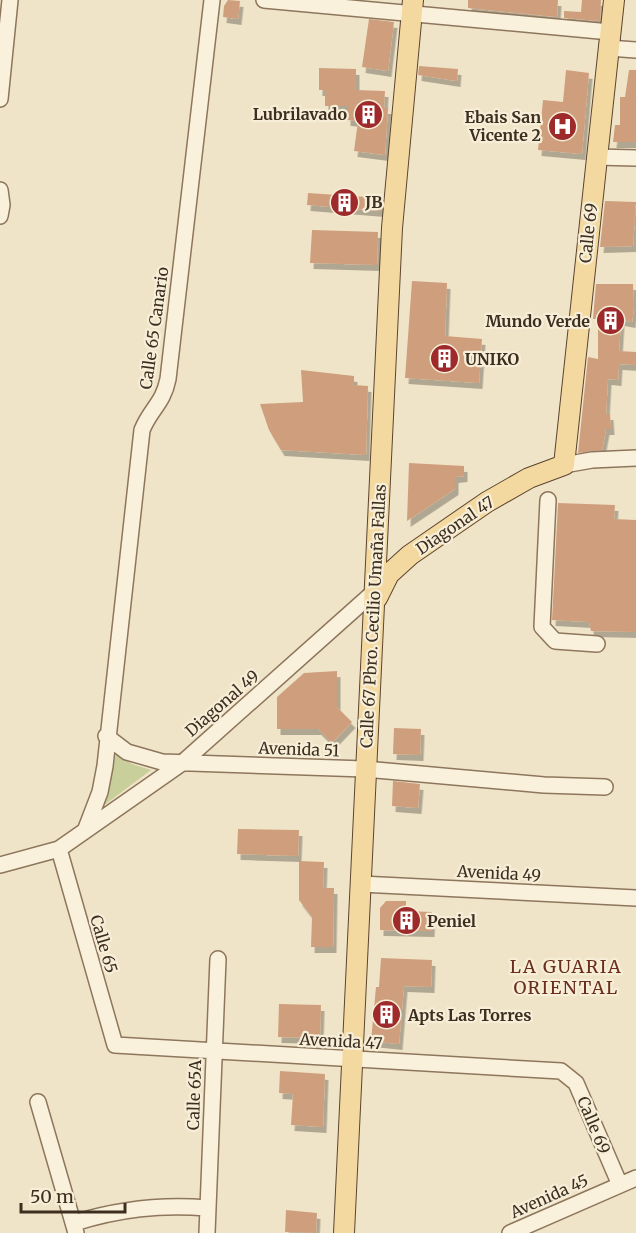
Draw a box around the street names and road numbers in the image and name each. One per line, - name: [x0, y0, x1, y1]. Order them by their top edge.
- street label: Calle 69: [575, 202, 601, 264]
- street label: Calle 65 Canario: [136, 265, 172, 391]
- street label: Calle 67 Pbro. Cecilio Umaña Fallas: [356, 483, 390, 749]
- street label: Diagonal 47: [412, 492, 498, 558]
- street label: Diagonal 49: [181, 666, 263, 740]
- street label: Avenida 51: [257, 738, 340, 760]
- street label: Avenida 49: [456, 861, 541, 885]
- street label: Calle 65: [86, 913, 122, 975]
- street label: Avenida 47: [298, 1029, 383, 1053]
- street label: Calle 65A: [183, 1059, 205, 1131]
- street label: Calle 69: [573, 1093, 615, 1157]
- street label: Avenida 45: [506, 1170, 591, 1222]

